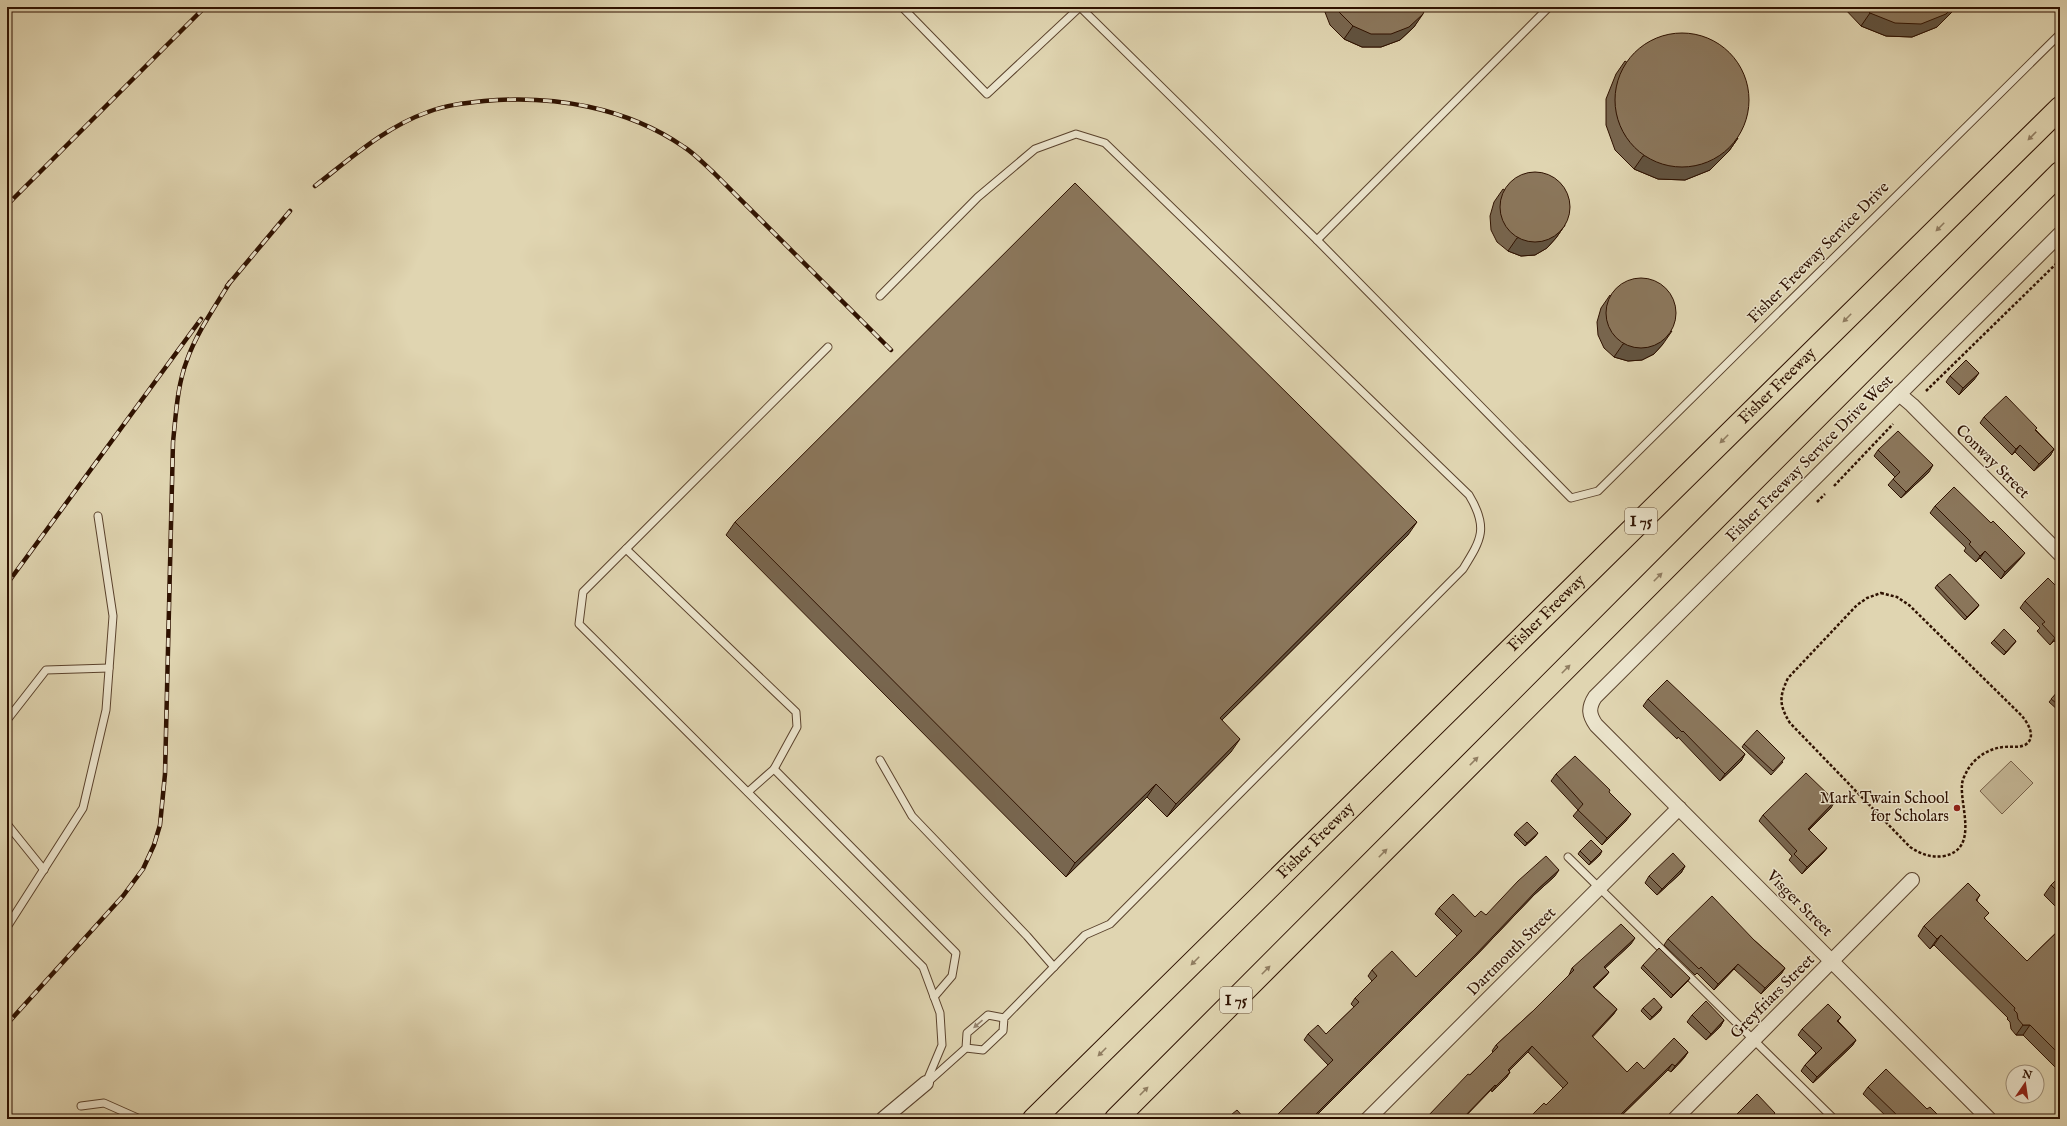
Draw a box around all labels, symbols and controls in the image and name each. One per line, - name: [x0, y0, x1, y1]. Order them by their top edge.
- one-way arrow: [2027, 131, 2037, 140]
- street label: Fisher Freeway Service Drive: [1744, 178, 1894, 328]
- one-way arrow: [1935, 222, 1945, 232]
- one-way arrow: [1842, 313, 1852, 323]
- street label: Fisher Freeway: [1735, 344, 1821, 429]
- street label: Fisher Freeway Service Drive West: [1722, 371, 1898, 547]
- street label: Conway Street: [1951, 421, 2034, 504]
- one-way arrow: [1719, 434, 1729, 444]
- road number: I 75: [1625, 508, 1657, 534]
- street label: Fisher Freeway: [1504, 571, 1590, 656]
- one-way arrow: [1653, 572, 1663, 582]
- one-way arrow: [1561, 664, 1571, 674]
- one-way arrow: [1469, 756, 1479, 766]
- place label: Mark Twain School for Scholars: [1820, 789, 1950, 827]
- street label: Fisher Freeway: [1273, 798, 1359, 884]
- marker: Mark Twain School for Scholars: [1952, 803, 1962, 813]
- one-way arrow: [1378, 848, 1388, 858]
- street label: Visger Street: [1761, 866, 1837, 942]
- street label: Dartmouth Street: [1463, 903, 1561, 1001]
- street label: Greyfriars Street: [1727, 950, 1820, 1043]
- one-way arrow: [1190, 956, 1200, 965]
- one-way arrow: [1261, 965, 1271, 975]
- road number: I 75: [1220, 987, 1252, 1013]
- one-way arrow: [973, 1019, 983, 1028]
- one-way arrow: [1097, 1047, 1107, 1057]
- north arrow: [2005, 1064, 2045, 1104]
- text: N: [2020, 1067, 2034, 1083]
- one-way arrow: [1139, 1087, 1149, 1096]

